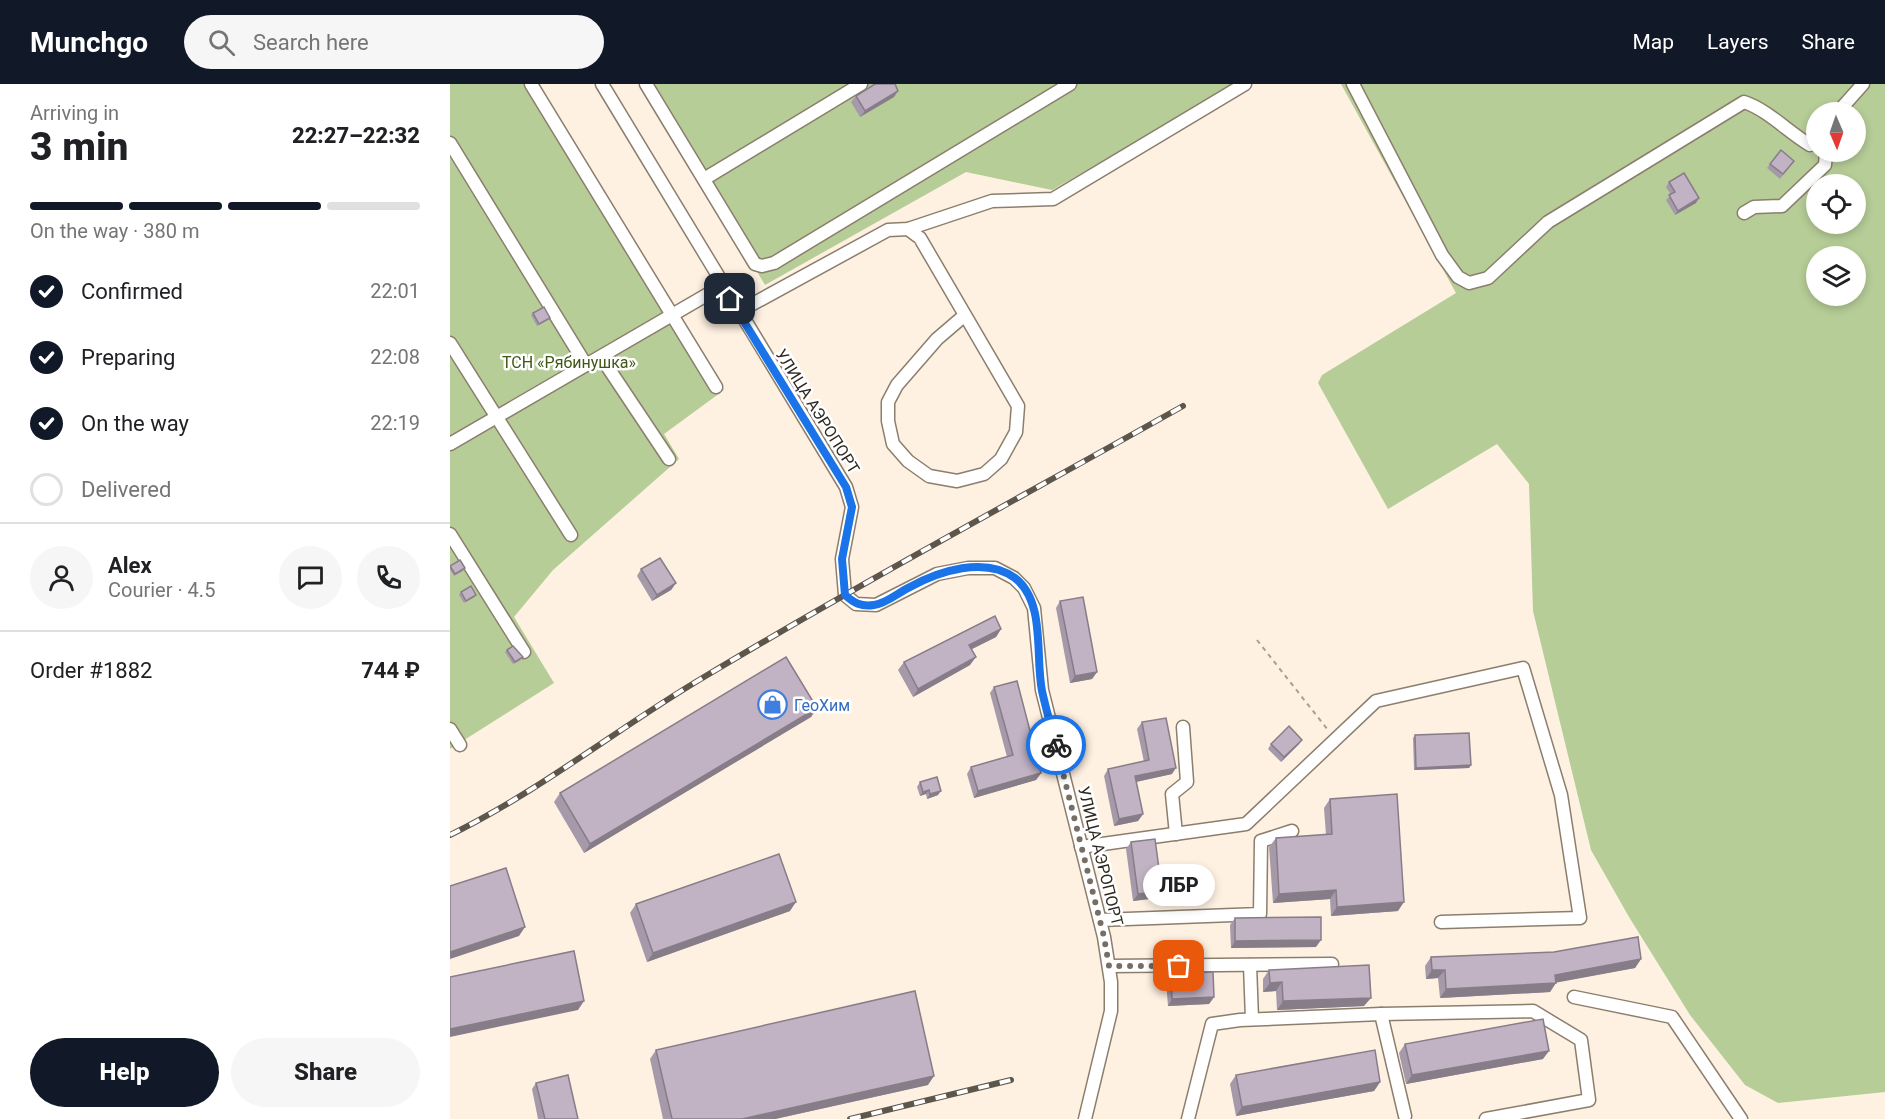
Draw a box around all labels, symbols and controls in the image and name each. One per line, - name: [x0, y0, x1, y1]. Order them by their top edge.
- search box: [184, 15, 604, 69]
- text: Munchgo: [30, 26, 148, 59]
- icon: search: [205, 26, 238, 59]
- text: Search here: [253, 30, 369, 55]
- text: Map: [1632, 30, 1674, 54]
- text: Layers: [1707, 30, 1768, 54]
- text: Share: [1801, 30, 1855, 54]
- text: Arriving in: [30, 101, 119, 125]
- north arrow: [1806, 102, 1866, 162]
- map controls: [1806, 102, 1866, 306]
- text: 22:27–22:32: [292, 123, 420, 148]
- text: 3 min: [30, 124, 128, 170]
- button: locate: [1806, 174, 1866, 234]
- text: On the way · 380 m: [30, 219, 199, 243]
- button: layers: [1806, 246, 1866, 306]
- pin: [704, 273, 755, 324]
- icon: check: [30, 275, 63, 308]
- text: Confirmed: [81, 279, 183, 304]
- text: 22:01: [370, 279, 420, 303]
- icon: home: [713, 282, 746, 315]
- icon: check: [30, 341, 63, 374]
- text: Preparing: [81, 345, 175, 370]
- text: 22:08: [370, 345, 420, 369]
- street label: УЛИЦА АЭРОПОРТ: [772, 346, 864, 477]
- park label: ТСН «Рябинушка»: [502, 353, 636, 372]
- icon: check: [30, 407, 63, 440]
- text: On the way: [81, 411, 189, 436]
- text: 22:19: [370, 411, 420, 435]
- text: Delivered: [81, 477, 171, 502]
- button: person: [30, 546, 93, 609]
- button: chat: [279, 546, 342, 609]
- button: phone: [357, 546, 420, 609]
- text: Alex: [108, 553, 152, 578]
- text: Courier · 4.5: [108, 578, 215, 602]
- text: Order #1882: [30, 658, 152, 683]
- text: 744 ₽: [361, 658, 420, 683]
- shop icon: ГеоХим: [757, 689, 789, 721]
- place label: ГеоХим: [794, 696, 850, 715]
- courier: [1026, 715, 1086, 775]
- icon: bike: [1040, 729, 1073, 762]
- street label: УЛИЦА АЭРОПОРТ: [1074, 784, 1127, 928]
- callout: ЛБР: [1143, 864, 1215, 906]
- text: ЛБР: [1159, 873, 1199, 897]
- pin: [1153, 940, 1204, 991]
- icon: bag: [1162, 949, 1195, 982]
- button: Help: [30, 1038, 219, 1107]
- button: Share: [231, 1038, 420, 1107]

